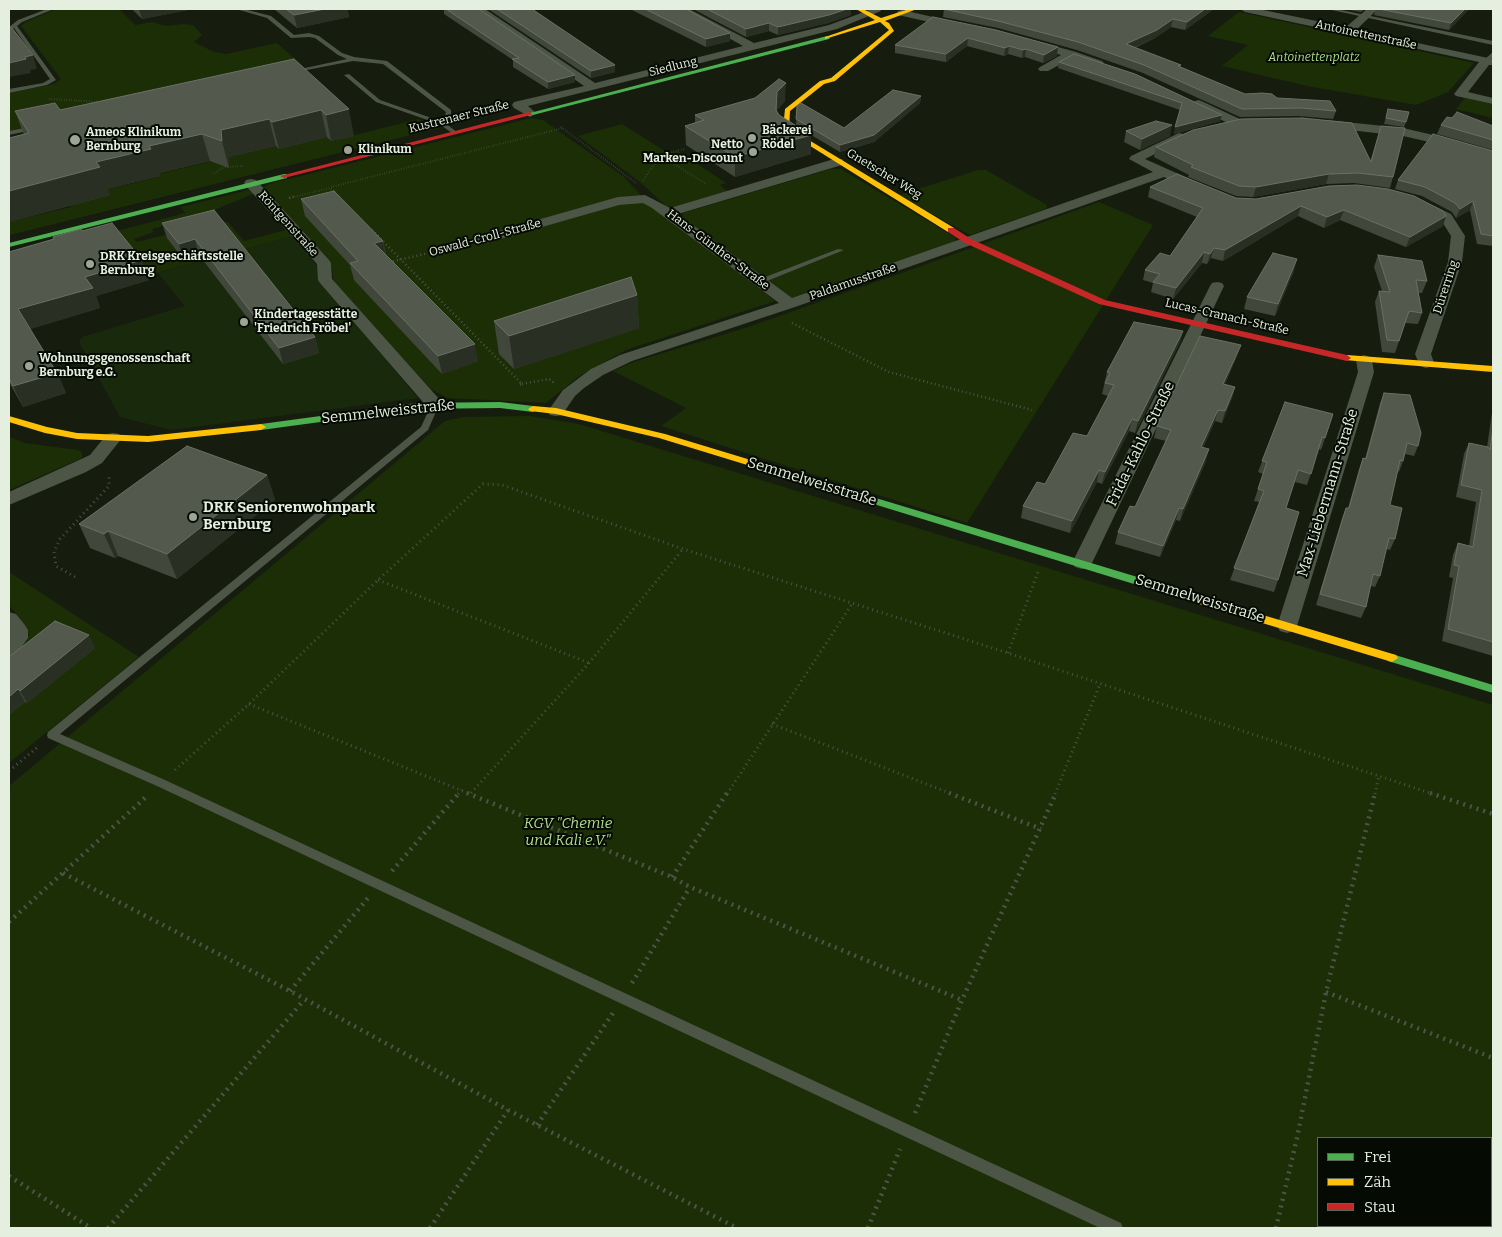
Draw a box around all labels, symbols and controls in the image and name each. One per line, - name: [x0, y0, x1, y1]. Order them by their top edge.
- street label: Antoinettenstraße: [1314, 17, 1418, 53]
- park label: Antoinettenplatz: [1268, 51, 1360, 65]
- street label: Siedlung: [647, 54, 699, 80]
- street label: Kustrenaer Straße: [407, 98, 511, 136]
- place label: Bäckerei Rödel: [762, 124, 812, 152]
- place label: Ameos Klinikum Bernburg: [86, 126, 181, 154]
- marker: Bäckerei Rödel: [746, 132, 758, 144]
- marker: Ameos Klinikum Bernburg: [68, 133, 82, 147]
- place label: Netto Marken-Discount: [643, 138, 743, 166]
- place label: Klinikum: [358, 143, 412, 157]
- marker: Klinikum: [342, 144, 354, 156]
- marker: Netto Marken-Discount: [747, 146, 759, 158]
- street label: Gnetscher Weg: [844, 146, 924, 202]
- street label: Röntgenstraße: [255, 188, 321, 260]
- street label: Hans-Günther-Straße: [664, 207, 772, 293]
- street label: Oswald-Croll-Straße: [428, 216, 542, 260]
- place label: DRK Kreisgeschäftsstelle Bernburg: [100, 250, 243, 278]
- marker: DRK Kreisgeschäftsstelle Bernburg: [84, 258, 96, 270]
- street label: Dürerring: [1431, 258, 1461, 316]
- street label: Paldamusstraße: [808, 260, 898, 304]
- street label: Lucas-Cranach-Straße: [1164, 296, 1290, 338]
- place label: Kindertagesstätte 'Friedrich Fröbel': [254, 308, 357, 336]
- marker: Kindertagesstätte 'Friedrich Fröbel': [238, 316, 250, 328]
- place label: Wohnungsgenossenschaft Bernburg e.G.: [39, 352, 190, 380]
- marker: Wohnungsgenossenschaft Bernburg e.G.: [23, 360, 35, 372]
- street label: Frida-Kahlo-Straße: [1103, 379, 1179, 509]
- street label: Semmelweisstraße: [320, 396, 456, 428]
- street label: Max-Liebermann-Straße: [1294, 407, 1362, 579]
- street label: Semmelweisstraße: [745, 454, 879, 510]
- place label: DRK Seniorenwohnpark Bernburg: [203, 499, 375, 534]
- marker: DRK Seniorenwohnpark Bernburg: [187, 511, 199, 523]
- street label: Semmelweisstraße: [1133, 571, 1267, 627]
- park label: KGV "Chemie und Kali e.V.": [524, 815, 612, 850]
- legend: [1317, 1137, 1492, 1227]
- text: Frei: [1364, 1148, 1391, 1166]
- text: Zäh: [1364, 1173, 1391, 1191]
- text: Stau: [1364, 1198, 1396, 1216]

